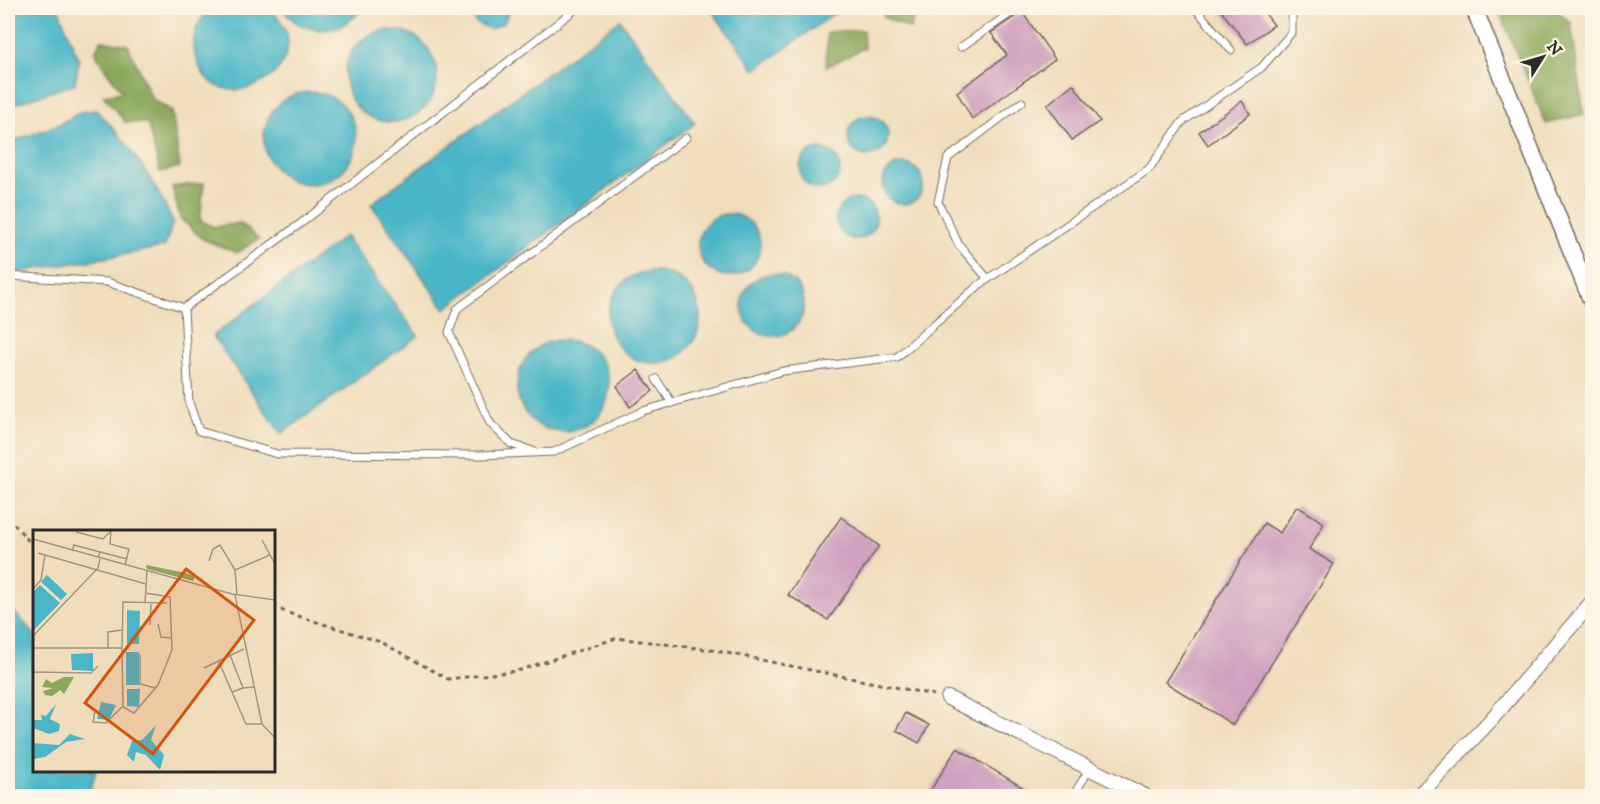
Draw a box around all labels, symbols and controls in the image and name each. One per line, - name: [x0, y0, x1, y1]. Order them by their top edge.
- north arrow: [1513, 27, 1573, 87]
- text: N: [1542, 37, 1566, 60]
- inset map: [33, 530, 274, 771]

